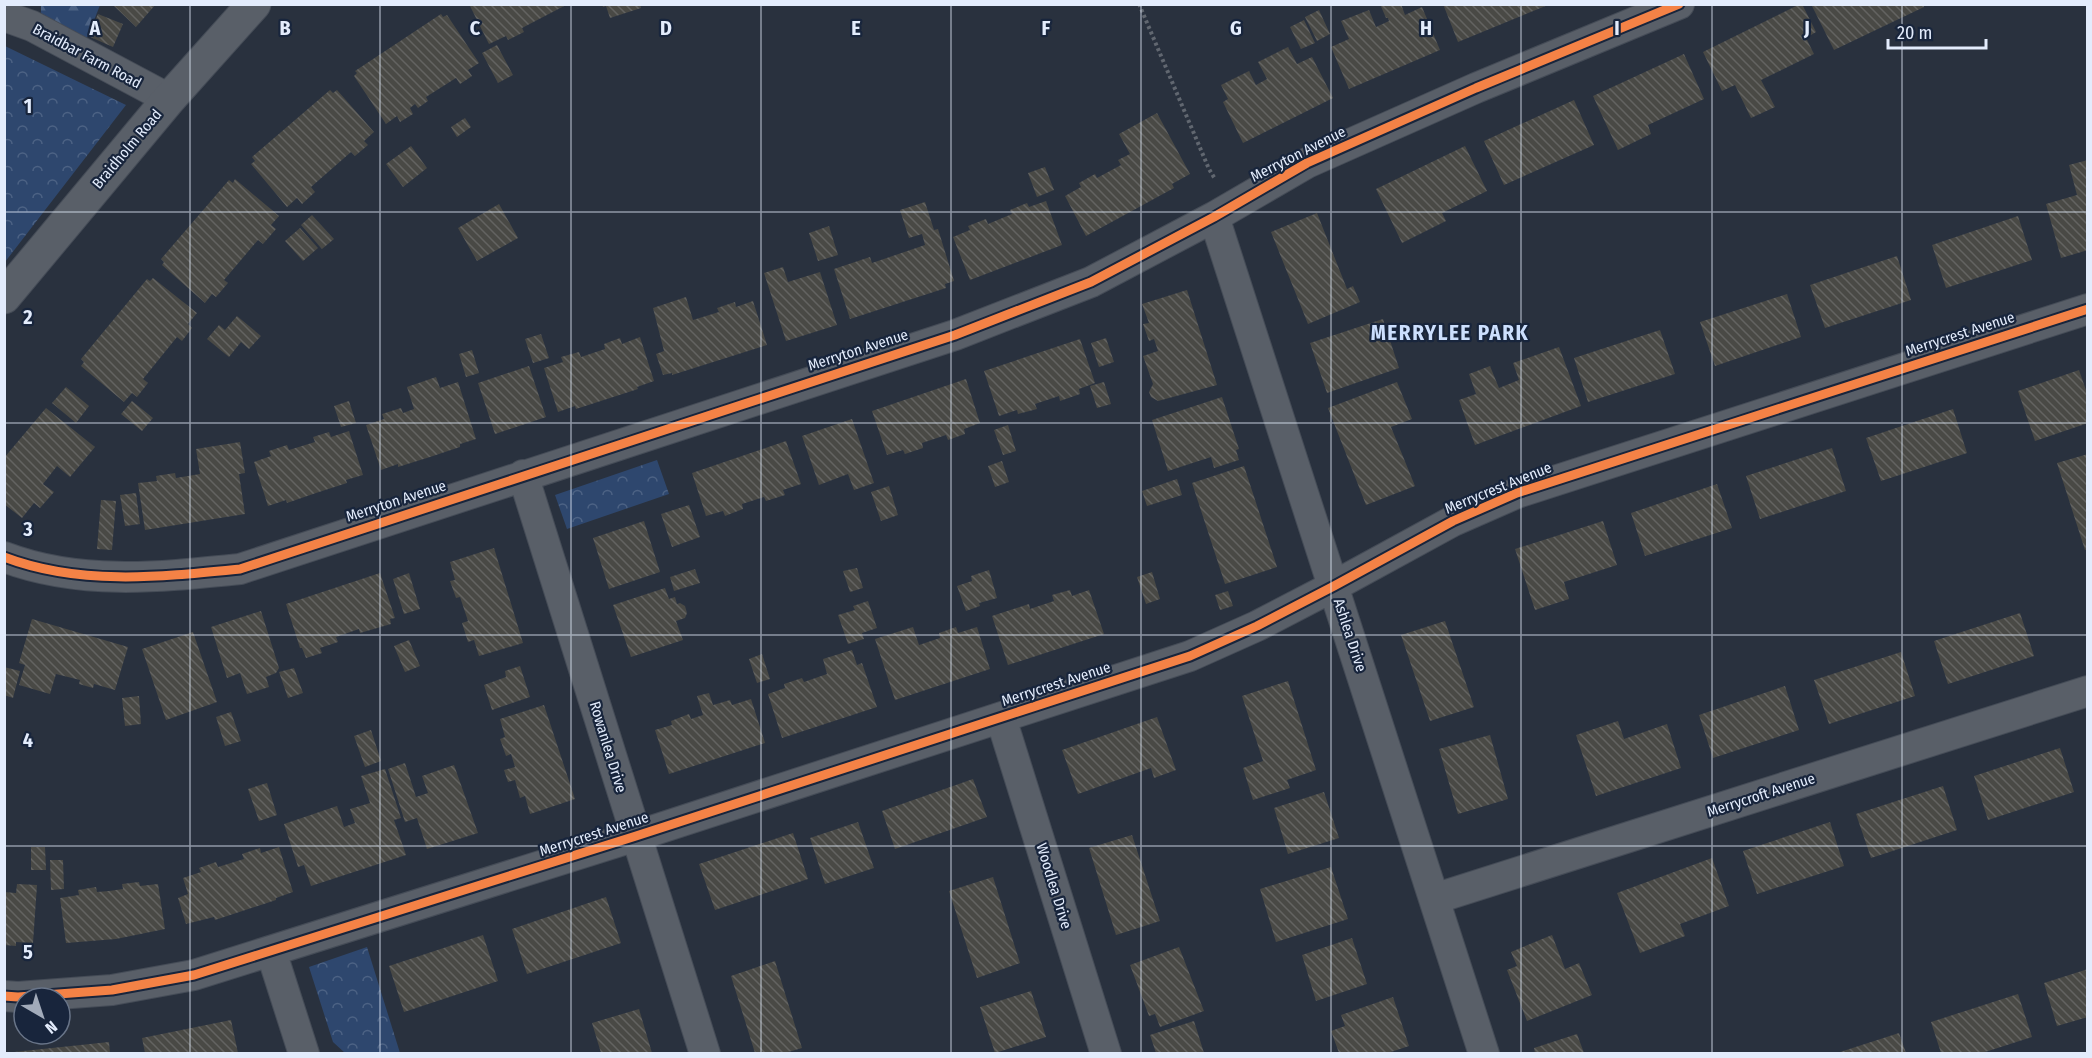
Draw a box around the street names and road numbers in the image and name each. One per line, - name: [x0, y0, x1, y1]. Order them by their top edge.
- street label: Braidbar Farm Road: [30, 20, 144, 92]
- street label: Braidholm Road: [89, 106, 165, 192]
- street label: Merryton Avenue: [1247, 122, 1349, 186]
- street label: Merrycrest Avenue: [1903, 308, 2017, 360]
- street label: Merryton Avenue: [806, 325, 910, 375]
- street label: Merrycrest Avenue: [1442, 458, 1554, 518]
- street label: Merryton Avenue: [344, 476, 448, 526]
- street label: Ashlea Drive: [1330, 596, 1370, 674]
- street label: Merrycrest Avenue: [999, 658, 1113, 710]
- street label: Rowanlea Drive: [586, 699, 630, 795]
- street label: Merrycroft Avenue: [1705, 769, 1817, 821]
- street label: Merrycrest Avenue: [537, 808, 651, 860]
- street label: Woodlea Drive: [1032, 841, 1076, 931]

